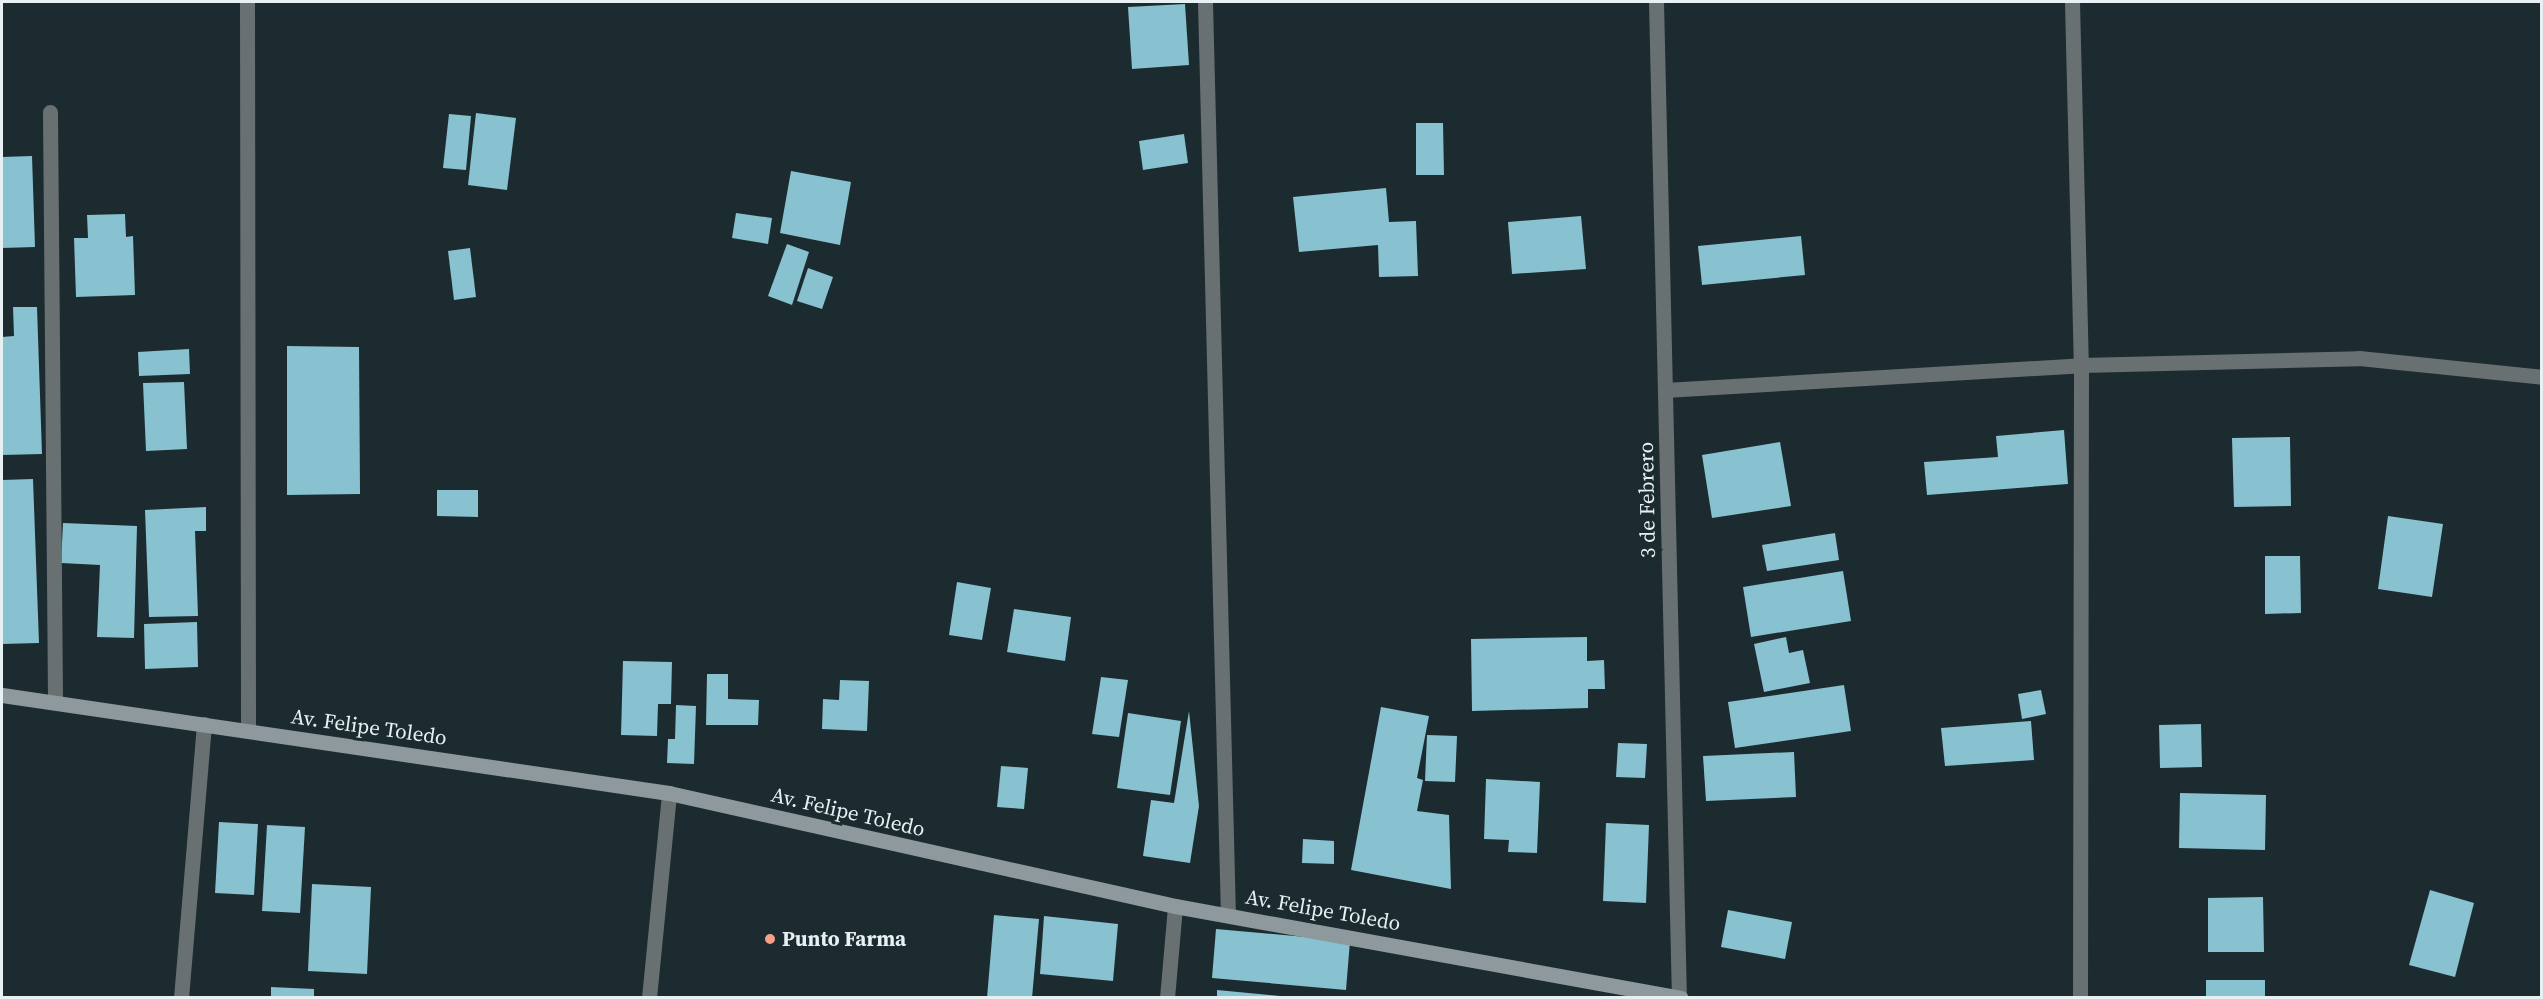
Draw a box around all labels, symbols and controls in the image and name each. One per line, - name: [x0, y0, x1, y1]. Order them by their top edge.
- street label: 3 de Febrero: [1633, 442, 1661, 558]
- street label: Av. Felipe Toledo: [289, 704, 449, 750]
- street label: Av. Felipe Toledo: [768, 782, 928, 842]
- street label: Av. Felipe Toledo: [1243, 884, 1403, 936]
- place label: Punto Farma: [782, 926, 906, 952]
- marker: Punto Farma: [763, 932, 777, 946]

